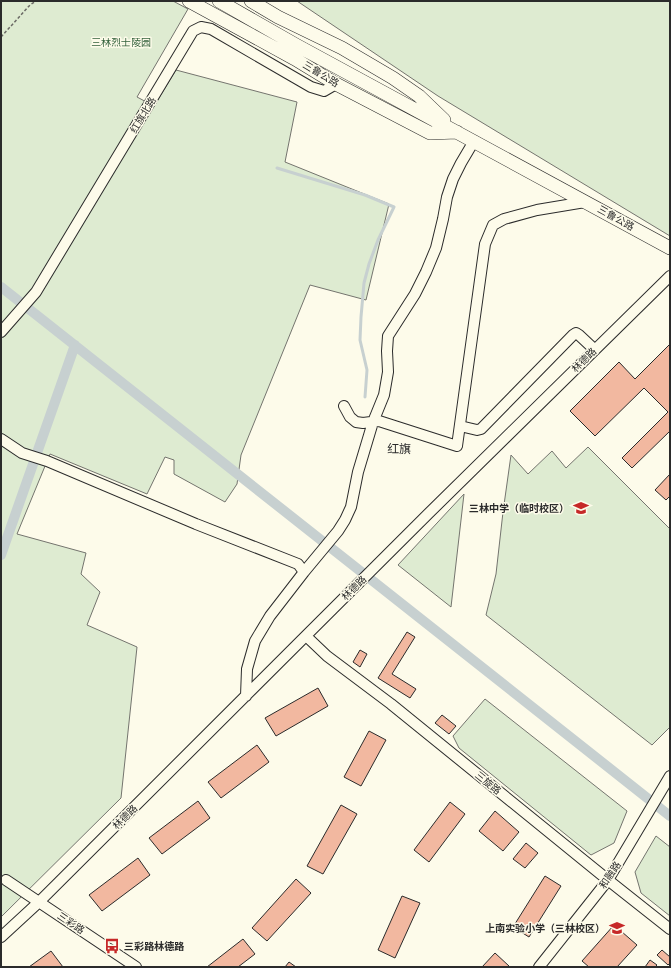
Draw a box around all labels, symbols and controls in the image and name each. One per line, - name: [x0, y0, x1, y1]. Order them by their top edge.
- park label: 三林烈士陵园: [91, 36, 151, 49]
- street label: 三鲁公路: [301, 58, 341, 90]
- street label: 红旗北路: [127, 95, 159, 135]
- street label: 三鲁公路: [595, 203, 637, 233]
- street label: 林德路: [569, 345, 599, 375]
- district label: 红旗: [387, 441, 411, 457]
- school or university icon: 三林中学（临时校区）: [572, 499, 590, 517]
- place label: 三林中学（临时校区）: [469, 502, 569, 515]
- street label: 林德路: [339, 573, 369, 603]
- street label: 三旋路: [472, 769, 504, 797]
- street label: 林德路: [110, 802, 140, 832]
- street label: 和融路: [596, 859, 624, 891]
- street label: 三彩路: [55, 909, 87, 937]
- school or university icon: 上南实验小学（三林校区）: [608, 919, 626, 937]
- place label: 上南实验小学（三林校区）: [485, 922, 605, 935]
- bus stop icon: 三彩路林德路: [103, 937, 121, 955]
- place label: 三彩路林德路: [124, 940, 185, 953]

